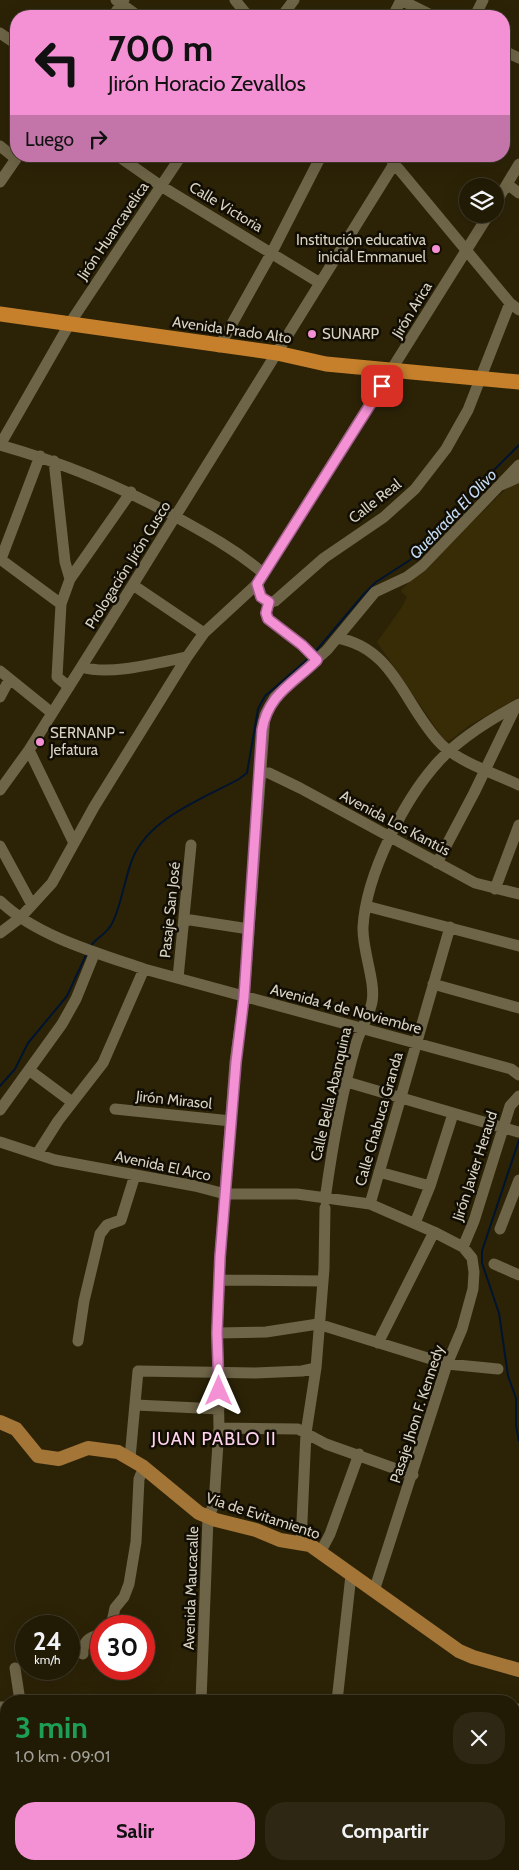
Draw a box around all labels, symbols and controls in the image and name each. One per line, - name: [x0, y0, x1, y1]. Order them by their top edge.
- text: 700 m: [108, 27, 213, 70]
- icon: left: [25, 30, 90, 95]
- text: Jirón Horacio Zevallos: [108, 70, 306, 97]
- icon: right: [84, 125, 112, 153]
- text: Luego: [25, 128, 74, 151]
- street label: Jirón Huancavelica: [73, 178, 153, 284]
- street label: Calle Victoria: [186, 178, 267, 236]
- map controls: [459, 178, 504, 223]
- button: layers: [459, 178, 504, 223]
- place label: Institución educativa inicial Emmanuel: [296, 231, 427, 266]
- marker: Institución educativa inicial Emmanuel: [430, 243, 442, 255]
- street label: Jirón Arica: [388, 278, 436, 342]
- street label: Avenida Prado Alto: [171, 313, 293, 347]
- place label: SUNARP: [322, 325, 379, 343]
- marker: SUNARP: [306, 328, 318, 340]
- pin: [361, 365, 403, 407]
- icon: arrive: [368, 372, 396, 400]
- water label: Quebrada El Olivo: [405, 465, 501, 563]
- street label: Calle Real: [345, 475, 405, 527]
- street label: Prologación Jirón Cusco: [81, 498, 175, 632]
- place label: SERNANP - Jefatura: [49, 724, 125, 759]
- marker: SERNANP - Jefatura: [34, 736, 46, 748]
- street label: Avenida Los Kantús: [337, 786, 453, 860]
- street label: Pasaje San José: [156, 861, 184, 959]
- street label: Avenida 4 de Noviembre: [268, 980, 424, 1038]
- street label: Calle Bella Abanquina: [307, 1024, 355, 1163]
- street label: Calle Chabuca Granda: [351, 1049, 407, 1188]
- street label: Jirón Mirasol: [134, 1087, 213, 1113]
- street label: Jirón Javier Heraud: [448, 1109, 501, 1224]
- street label: Avenida El Arco: [113, 1147, 213, 1185]
- street label: Pasaje Jhon F. Kennedy: [386, 1342, 448, 1485]
- position arrow: [192, 1364, 244, 1416]
- district label: JUAN PABLO II: [150, 1428, 277, 1450]
- street label: Vía de Evitamiento: [203, 1489, 323, 1543]
- street label: Avenida Maucacalle: [180, 1525, 202, 1650]
- speed limit sign: 30: [90, 1615, 155, 1680]
- text: 24: [33, 1626, 62, 1656]
- text: km/h: [34, 1652, 61, 1667]
- text: 3 min: [15, 1709, 88, 1746]
- button: close: [453, 1712, 505, 1764]
- text: 1.0 km · 09:01: [15, 1747, 110, 1766]
- button: Salir: [15, 1802, 255, 1860]
- button: Compartir: [265, 1802, 505, 1860]

